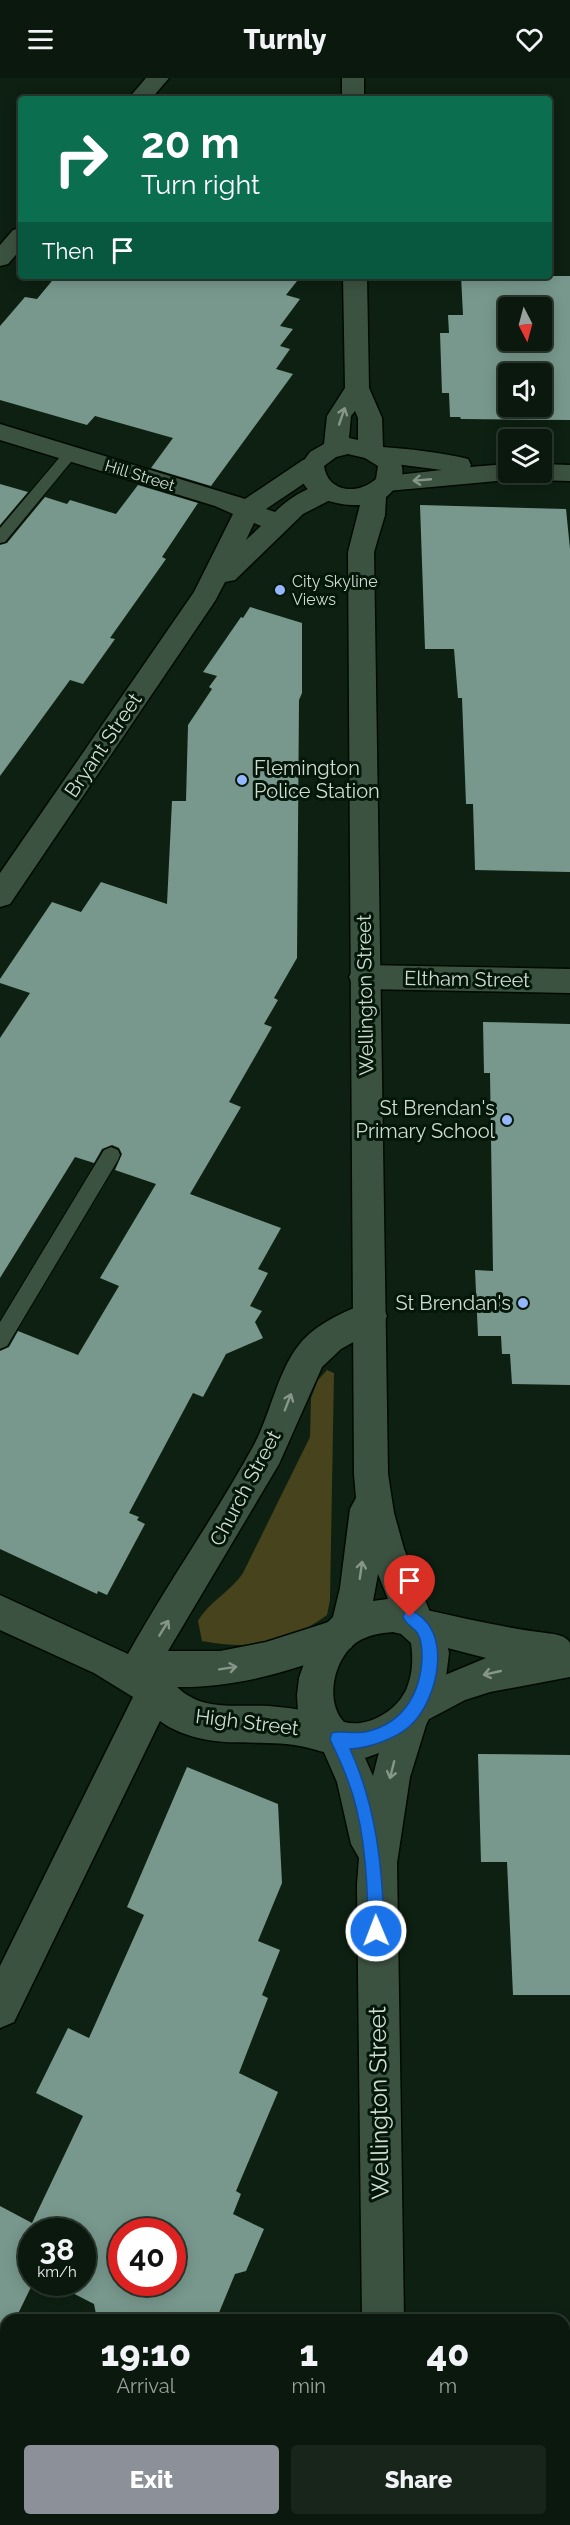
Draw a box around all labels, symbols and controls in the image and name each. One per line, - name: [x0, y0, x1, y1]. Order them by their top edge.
- icon: menu: [24, 23, 57, 56]
- icon: heart: [513, 23, 546, 56]
- text: Turnly: [244, 24, 326, 55]
- text: 20 m: [141, 119, 240, 168]
- icon: right: [42, 120, 120, 198]
- text: Turn right: [141, 169, 260, 200]
- icon: arrive: [106, 234, 139, 267]
- text: Then: [42, 238, 94, 264]
- north arrow: [498, 297, 552, 351]
- map controls: [498, 297, 552, 483]
- button: sound: [498, 363, 552, 417]
- one-way arrow: [337, 408, 348, 426]
- button: layers: [498, 429, 552, 483]
- street label: Hill Street: [103, 456, 178, 495]
- one-way arrow: [413, 475, 433, 486]
- place label: City Skyline Views: [292, 572, 378, 609]
- marker: City Skyline Views: [273, 583, 287, 597]
- street label: Bryant Street: [59, 688, 147, 802]
- place label: Flemington Police Station: [254, 756, 380, 803]
- marker: Flemington Police Station: [235, 773, 249, 787]
- street label: Wellington Street: [352, 914, 378, 1076]
- street label: Eltham Street: [404, 966, 530, 992]
- place label: St Brendan's Primary School: [355, 1096, 496, 1143]
- marker: St Brendan's Primary School: [500, 1113, 514, 1127]
- place label: St Brendan's: [396, 1291, 511, 1315]
- marker: St Brendan's: [516, 1296, 530, 1310]
- one-way arrow: [283, 1393, 294, 1412]
- street label: Church Street: [205, 1426, 286, 1550]
- pin: [384, 1555, 435, 1617]
- one-way arrow: [355, 1561, 366, 1581]
- icon: arrive: [393, 1564, 426, 1597]
- one-way arrow: [158, 1620, 170, 1637]
- one-way arrow: [217, 1662, 237, 1673]
- one-way arrow: [482, 1668, 501, 1680]
- street label: High Street: [194, 1704, 300, 1740]
- one-way arrow: [386, 1760, 397, 1779]
- position arrow: [344, 1899, 408, 1963]
- street label: Wellington Street: [362, 2006, 395, 2200]
- speed limit sign: 40: [108, 2218, 186, 2296]
- text: 38: [40, 2232, 74, 2267]
- text: km/h: [37, 2263, 77, 2281]
- text: 19:10: [101, 2332, 191, 2374]
- text: 1: [299, 2332, 318, 2374]
- text: 40: [427, 2332, 469, 2374]
- text: Arrival: [116, 2374, 175, 2398]
- text: min: [292, 2374, 326, 2398]
- text: m: [439, 2374, 457, 2398]
- button: Exit: [24, 2445, 279, 2514]
- button: Share: [291, 2445, 546, 2514]

